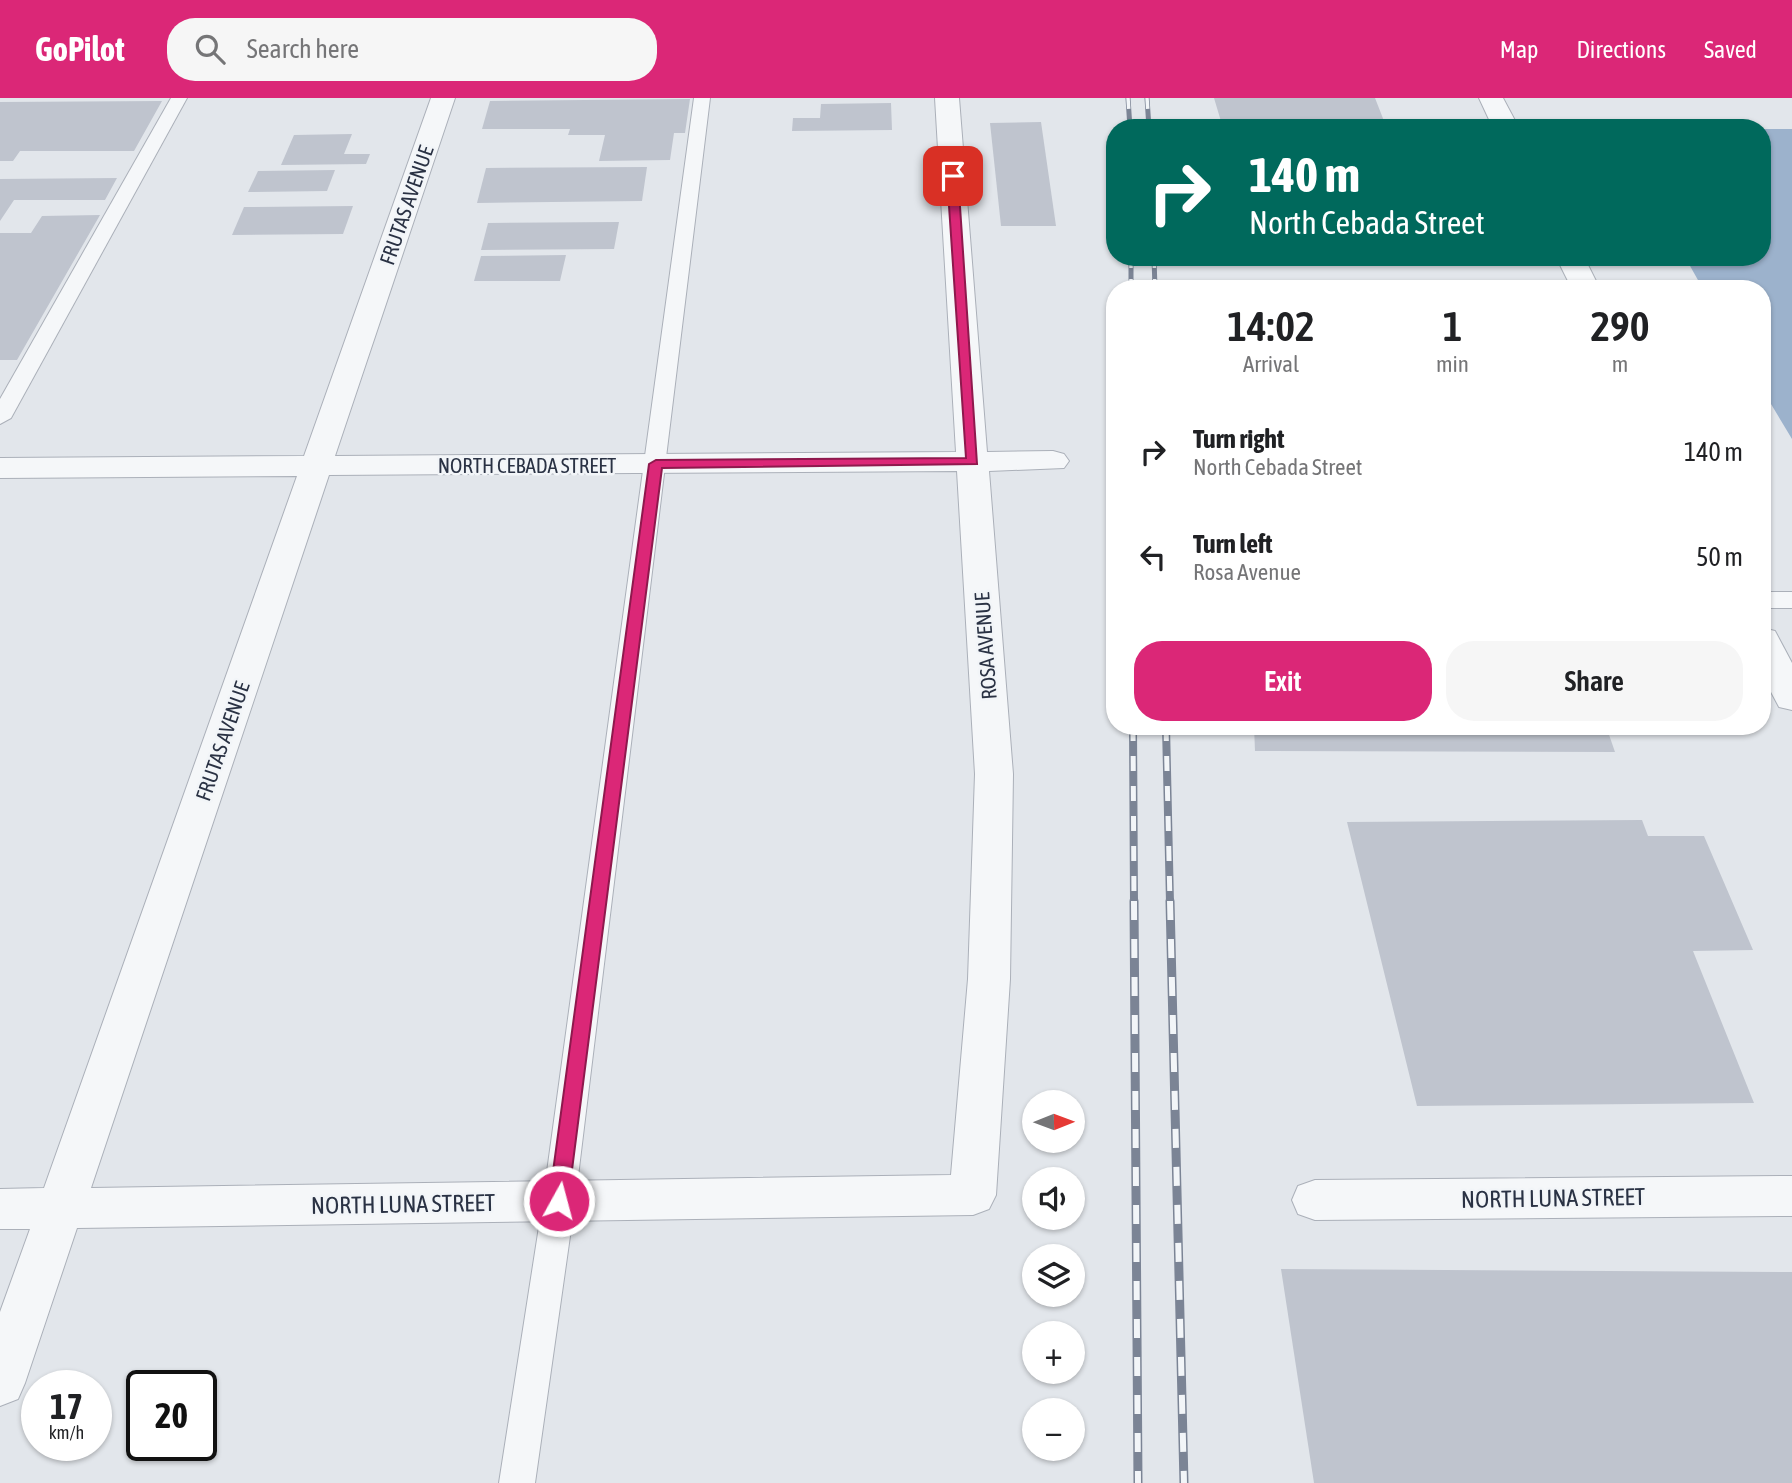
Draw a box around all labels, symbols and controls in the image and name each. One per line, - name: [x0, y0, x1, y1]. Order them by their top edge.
- search box: [167, 18, 657, 81]
- text: GoPilot: [35, 30, 125, 68]
- icon: search: [191, 30, 229, 68]
- text: Search here: [247, 34, 359, 64]
- text: Map: [1500, 36, 1538, 63]
- text: Directions: [1576, 36, 1666, 63]
- text: Saved: [1704, 36, 1757, 63]
- street label: FRUTAS AVENUE: [374, 142, 438, 268]
- pin: [923, 146, 983, 206]
- text: 140 m: [1249, 146, 1360, 202]
- icon: right: [1134, 147, 1225, 238]
- icon: arrive: [934, 157, 972, 195]
- text: North Cebada Street: [1249, 204, 1485, 241]
- text: 14:02: [1227, 302, 1315, 350]
- text: 1: [1443, 302, 1462, 350]
- text: 290: [1590, 302, 1650, 350]
- text: Arrival: [1243, 351, 1299, 377]
- text: min: [1436, 351, 1469, 377]
- text: m: [1612, 351, 1628, 377]
- text: Turn right: [1193, 424, 1284, 454]
- icon: right: [1134, 433, 1172, 471]
- text: 140 m: [1684, 437, 1743, 467]
- street label: NORTH CEBADA STREET: [438, 453, 616, 477]
- text: North Cebada Street: [1193, 454, 1362, 480]
- text: Turn left: [1193, 529, 1273, 559]
- icon: left: [1134, 538, 1172, 576]
- text: 50 m: [1696, 542, 1743, 572]
- text: Rosa Avenue: [1193, 559, 1301, 585]
- street label: ROSA AVENUE: [969, 592, 1001, 700]
- button: Exit: [1134, 641, 1432, 721]
- button: Share: [1446, 641, 1743, 721]
- street label: FRUTAS AVENUE: [190, 678, 254, 804]
- north arrow: [1022, 1090, 1085, 1153]
- map controls: [1022, 1090, 1085, 1461]
- position arrow: [522, 1164, 596, 1238]
- button: sound: [1022, 1167, 1085, 1230]
- street label: NORTH LUNA STREET: [1461, 1183, 1646, 1213]
- street label: NORTH LUNA STREET: [311, 1189, 496, 1219]
- button: layers: [1022, 1244, 1085, 1307]
- button: +: [1022, 1321, 1085, 1384]
- speed limit sign: 20: [126, 1370, 217, 1461]
- text: 17: [50, 1386, 83, 1426]
- button: −: [1022, 1398, 1085, 1461]
- text: km/h: [49, 1422, 84, 1443]

